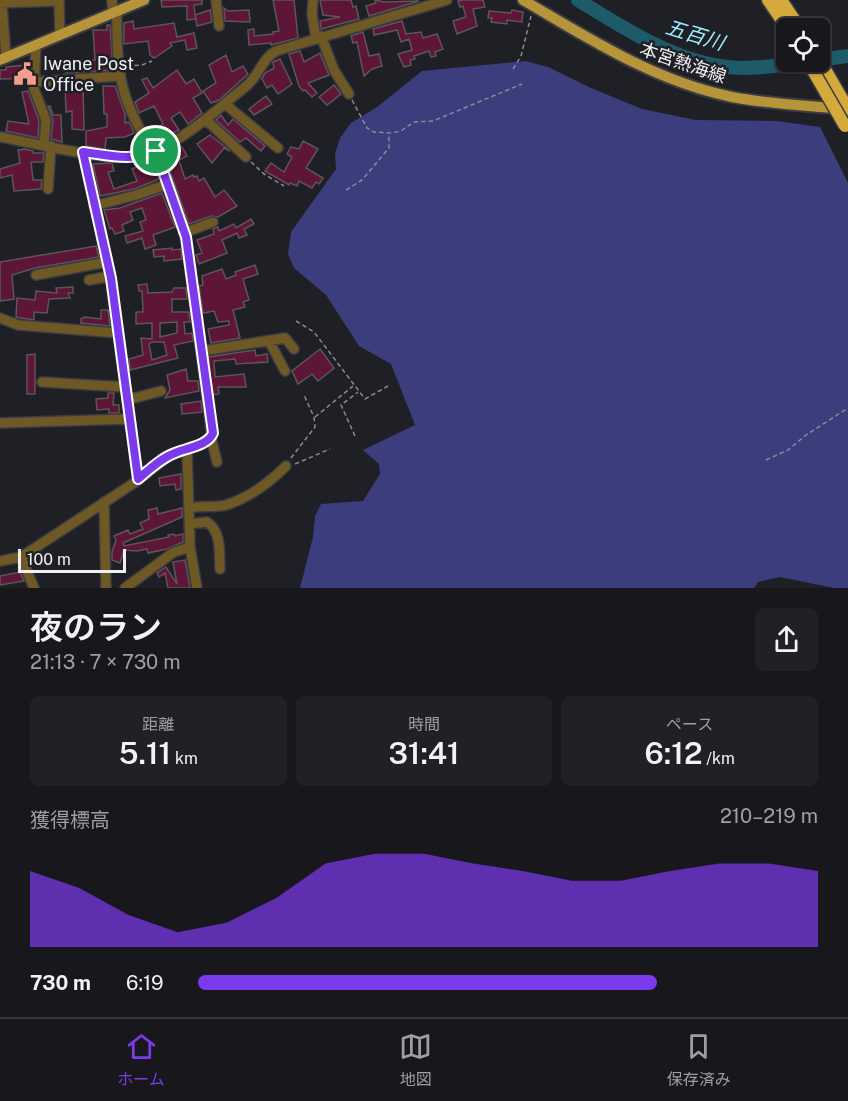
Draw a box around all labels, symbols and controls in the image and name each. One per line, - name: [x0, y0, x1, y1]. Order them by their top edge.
- water label: 五百川: [663, 15, 729, 56]
- map controls: [776, 18, 830, 72]
- button: locate: [776, 18, 830, 72]
- street label: 本宮熱海線: [637, 38, 729, 87]
- place label: Iwane Post Office: [43, 53, 134, 95]
- public building icon: Iwane Post Office: [12, 61, 38, 87]
- pin: [130, 125, 181, 176]
- icon: arrive: [139, 134, 172, 167]
- scale bar: [18, 546, 126, 574]
- text: 100 m: [27, 550, 71, 569]
- text: 夜のラン: [30, 608, 162, 646]
- button: share: [755, 608, 818, 671]
- text: 21:13 · 7 × 730 m: [30, 650, 181, 674]
- text: 距離: [142, 715, 174, 734]
- text: 時間: [408, 715, 440, 734]
- text: ペース: [666, 715, 713, 734]
- text: 5.11: [119, 735, 171, 771]
- text: 31:41: [388, 735, 460, 771]
- text: 6:12: [645, 735, 702, 771]
- text: km: [171, 749, 198, 768]
- text: /km: [702, 749, 735, 768]
- text: 210–219 m: [720, 804, 818, 828]
- text: 獲得標高: [30, 808, 110, 832]
- text: 730 m: [30, 971, 91, 995]
- text: 6:19: [126, 971, 164, 995]
- tab: ホーム: [117, 1030, 165, 1090]
- tab: 地図: [399, 1030, 432, 1090]
- tab: 保存済み: [667, 1030, 731, 1090]

